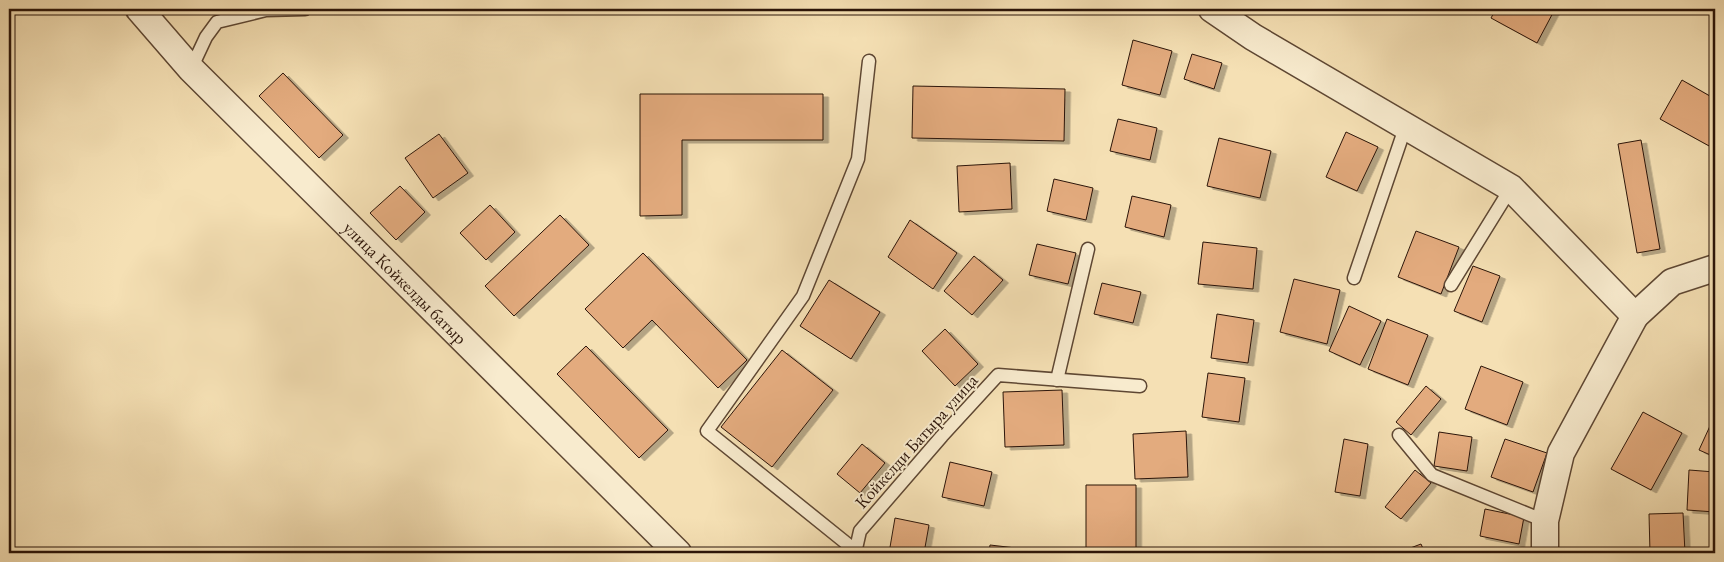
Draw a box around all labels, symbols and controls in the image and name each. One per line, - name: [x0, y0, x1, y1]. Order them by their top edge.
- street label: улица Койкелды батыр: [339, 216, 472, 349]
- street label: Койкелди Батыра улица: [850, 368, 983, 513]

